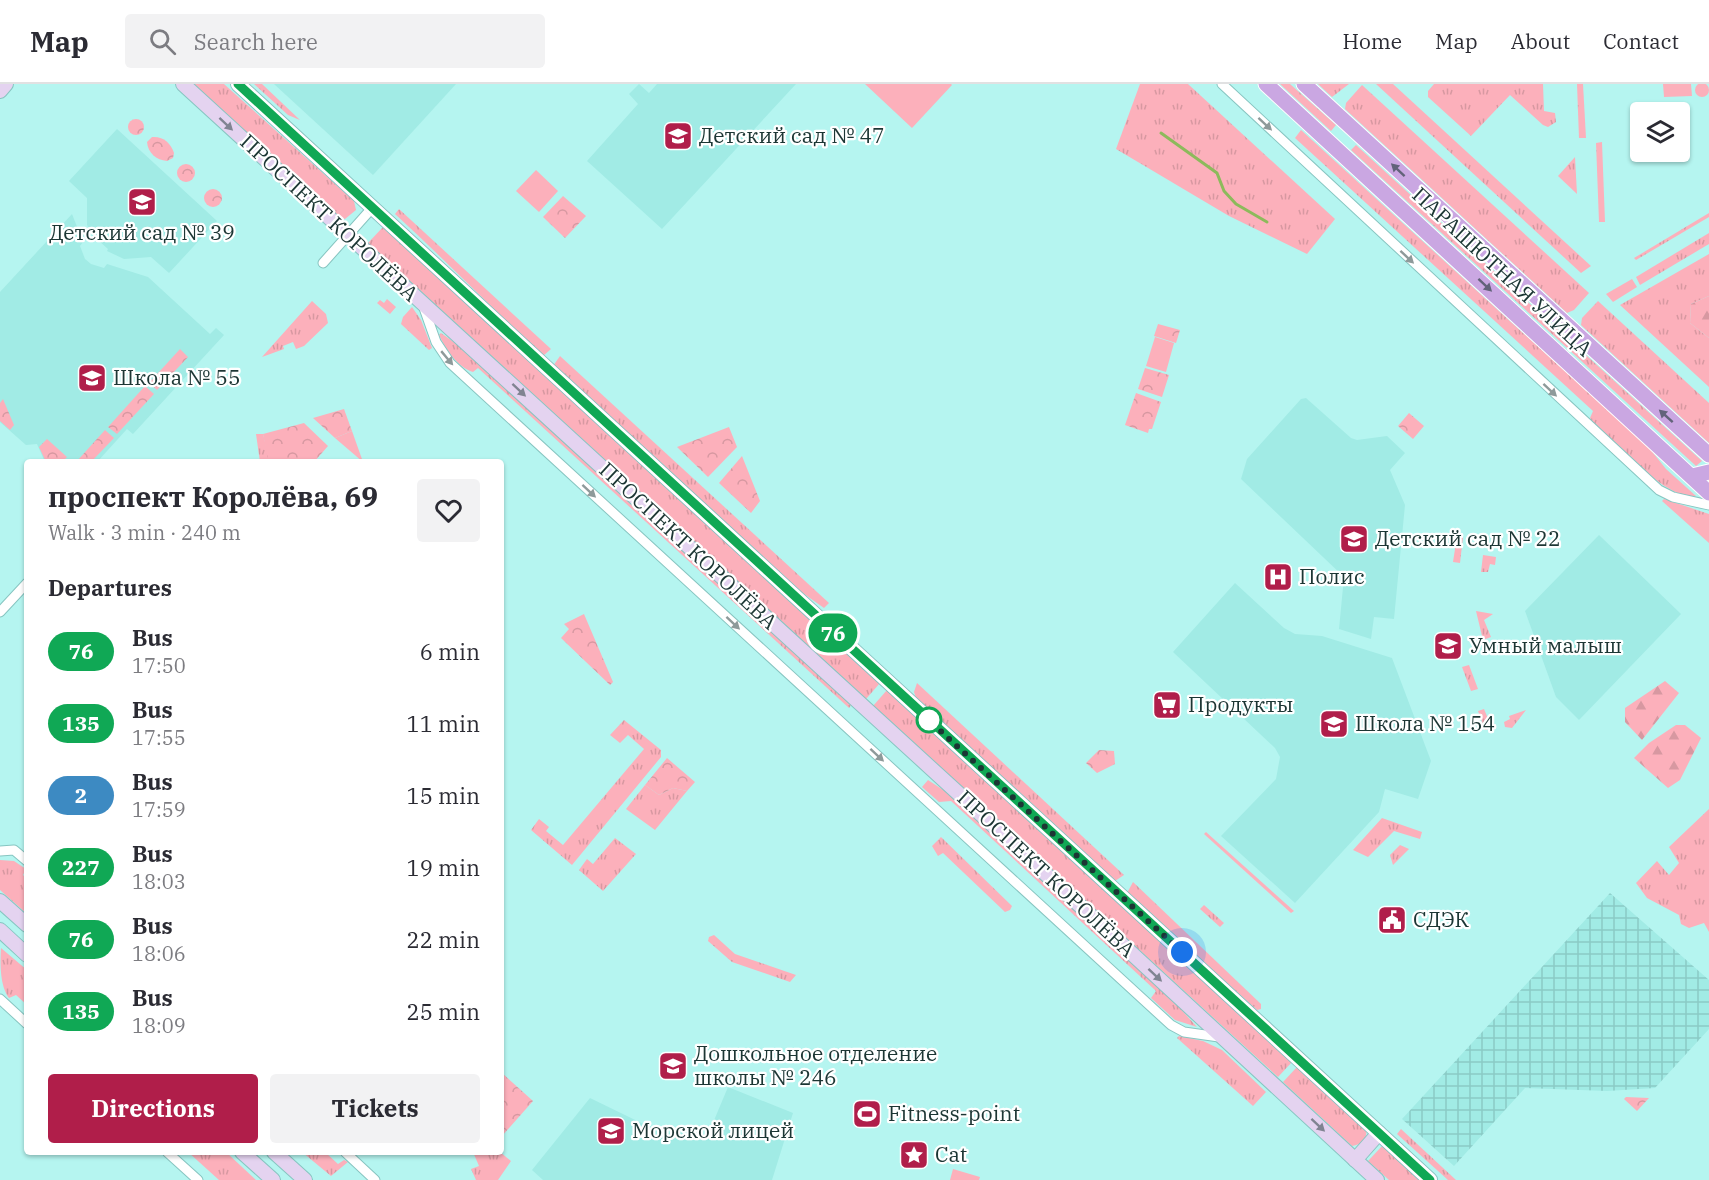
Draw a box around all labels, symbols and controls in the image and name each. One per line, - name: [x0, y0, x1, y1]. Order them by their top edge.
- search box: [125, 14, 545, 68]
- text: Map: [30, 23, 89, 60]
- icon: search: [146, 25, 179, 58]
- text: Search here: [194, 27, 318, 56]
- text: Home: [1342, 27, 1402, 55]
- text: Map: [1435, 27, 1478, 55]
- text: About: [1511, 27, 1570, 55]
- text: Contact: [1603, 27, 1679, 55]
- map controls: [1630, 102, 1690, 162]
- button: layers: [1630, 102, 1690, 162]
- one-way arrow: [218, 117, 233, 130]
- one-way arrow: [1257, 117, 1272, 131]
- school or university icon: Детский сад № 47: [662, 120, 694, 152]
- place label: Детский сад № 47: [699, 121, 885, 149]
- street label: ПРОСПЕКТ КОРОЛЁВА: [235, 127, 425, 308]
- one-way arrow: [1391, 163, 1406, 177]
- street label: ПАРАШЮТНАЯ УЛИЦА: [1407, 180, 1599, 363]
- school or university icon: Детский сад № 39: [126, 186, 158, 218]
- place label: Детский сад № 39: [49, 218, 235, 246]
- one-way arrow: [1400, 250, 1415, 264]
- one-way arrow: [1477, 278, 1492, 291]
- one-way arrow: [440, 350, 453, 365]
- school or university icon: Школа № 55: [76, 362, 108, 394]
- place label: Школа № 55: [113, 363, 241, 391]
- one-way arrow: [511, 383, 526, 396]
- one-way arrow: [1542, 383, 1557, 396]
- one-way arrow: [1659, 410, 1674, 423]
- street label: ПРОСПЕКТ КОРОЛЁВА: [594, 455, 784, 636]
- text: проспект Королёва, 69: [48, 478, 378, 515]
- button: heart: [417, 479, 480, 542]
- one-way arrow: [582, 484, 597, 498]
- text: Walk · 3 min · 240 m: [48, 519, 241, 546]
- school or university icon: Детский сад № 22: [1338, 523, 1370, 555]
- place label: Детский сад № 22: [1375, 524, 1561, 552]
- hospital icon: Полис: [1262, 561, 1294, 593]
- place label: Полис: [1299, 562, 1365, 590]
- text: Departures: [48, 573, 172, 602]
- line badge: 76: [806, 614, 860, 652]
- one-way arrow: [725, 616, 740, 629]
- text: 76: [820, 619, 846, 647]
- text: Bus: [132, 623, 173, 652]
- school or university icon: Умный малыш: [1432, 630, 1464, 662]
- place label: Умный малыш: [1469, 631, 1622, 659]
- text: 76: [68, 637, 94, 665]
- text: 6 min: [420, 637, 480, 666]
- text: 17:50: [132, 652, 186, 679]
- supermarket icon: Продукты: [1151, 689, 1183, 721]
- place label: Продукты: [1188, 690, 1293, 718]
- text: Bus: [132, 695, 173, 724]
- unlabelled marker: [916, 707, 942, 733]
- school or university icon: Школа № 154: [1318, 708, 1350, 740]
- text: 135: [62, 709, 100, 737]
- text: 11 min: [407, 709, 480, 738]
- place label: Школа № 154: [1355, 709, 1495, 737]
- text: 17:55: [132, 724, 186, 751]
- one-way arrow: [869, 748, 884, 762]
- text: Bus: [132, 767, 173, 796]
- text: 2: [75, 781, 87, 809]
- text: 15 min: [407, 781, 480, 810]
- street label: ПРОСПЕКТ КОРОЛЁВА: [952, 783, 1142, 964]
- text: 17:59: [132, 796, 186, 823]
- text: Bus: [132, 839, 173, 868]
- text: 227: [62, 853, 100, 881]
- text: 19 min: [407, 853, 480, 882]
- text: 18:03: [132, 868, 186, 895]
- public building icon: СДЭК: [1376, 904, 1408, 936]
- place label: СДЭК: [1413, 905, 1470, 933]
- text: Bus: [132, 911, 173, 940]
- text: 76: [68, 925, 94, 953]
- text: 22 min: [407, 925, 480, 954]
- your location: [1167, 937, 1197, 967]
- text: 18:06: [132, 940, 186, 967]
- one-way arrow: [1147, 968, 1162, 981]
- text: Bus: [132, 983, 173, 1012]
- text: 135: [62, 997, 100, 1025]
- text: 25 min: [407, 997, 480, 1026]
- text: 18:09: [132, 1012, 186, 1039]
- place label: Дошкольное отделение школы № 246: [694, 1039, 937, 1091]
- school or university icon: Дошкольное отделение школы № 246: [657, 1050, 689, 1082]
- button: Directions: [48, 1074, 258, 1143]
- button: Tickets: [270, 1074, 480, 1143]
- sports icon: Fitness-point: [851, 1098, 883, 1130]
- place label: Fitness-point: [888, 1099, 1020, 1127]
- school or university icon: Морской лицей: [595, 1115, 627, 1147]
- place label: Морской лицей: [632, 1116, 794, 1144]
- one-way arrow: [1311, 1118, 1325, 1132]
- place icon: Cat: [898, 1139, 930, 1171]
- place label: Cat: [935, 1140, 967, 1168]

